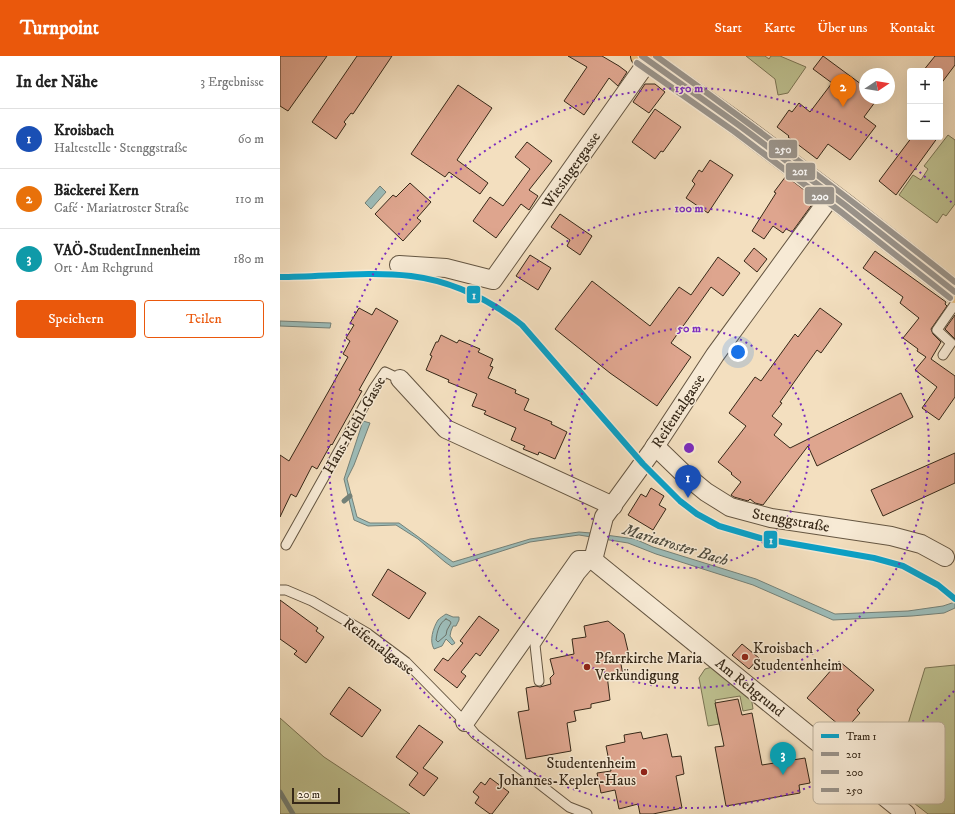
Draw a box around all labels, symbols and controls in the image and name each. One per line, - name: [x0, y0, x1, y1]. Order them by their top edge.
- text: Turnpoint: [20, 17, 99, 40]
- text: Start: [715, 19, 742, 37]
- text: Karte: [764, 19, 795, 37]
- text: Über uns: [817, 19, 867, 37]
- text: Kontakt: [889, 19, 935, 37]
- north arrow: [859, 68, 895, 104]
- map controls: [907, 68, 943, 140]
- button: +: [907, 68, 943, 104]
- text: In der Nähe: [16, 71, 98, 93]
- text: 3 Ergebnisse: [200, 74, 264, 90]
- pin: 2: [830, 74, 856, 107]
- text: 150 m: [675, 81, 703, 96]
- button: −: [907, 104, 943, 140]
- text: Kroisbach: [54, 121, 114, 140]
- street label: Wiesingergasse: [537, 128, 605, 213]
- text: 1: [27, 131, 31, 147]
- text: 60 m: [238, 131, 264, 147]
- line badge: 250: [768, 139, 798, 159]
- text: Haltestelle · Stenggstraße: [54, 140, 188, 156]
- text: 250: [775, 143, 791, 157]
- line badge: 201: [785, 162, 816, 181]
- text: 201: [792, 165, 808, 179]
- text: Bäckerei Kern: [54, 181, 139, 200]
- line badge: 200: [804, 186, 835, 205]
- text: 200: [811, 190, 829, 204]
- text: 2: [26, 191, 32, 207]
- text: 110 m: [235, 191, 264, 207]
- text: Café · Mariatroster Straße: [54, 200, 189, 216]
- text: 100 m: [675, 201, 703, 216]
- text: VAÖ-StudentInnenheim: [54, 241, 200, 260]
- text: 3: [27, 251, 31, 267]
- text: 180 m: [233, 251, 264, 267]
- text: Ort · Am Rehgrund: [54, 260, 153, 276]
- line badge: 1: [466, 285, 481, 304]
- text: 1: [472, 289, 476, 303]
- button: Speichern: [16, 300, 136, 338]
- button: Teilen: [144, 300, 264, 338]
- text: 50 m: [676, 321, 701, 336]
- your location: [728, 342, 748, 362]
- street label: Reifentalgasse: [648, 371, 709, 452]
- street label: Hans-Riehl-Gasse: [319, 373, 390, 477]
- centre of rings: [682, 441, 696, 455]
- pin: 1: [675, 465, 701, 498]
- street label: Stenggstraße: [751, 504, 831, 537]
- water label: Mariatroster Bach: [620, 519, 731, 570]
- line badge: 1: [763, 530, 778, 549]
- text: 1: [769, 534, 773, 548]
- street label: Reifentalgasse: [339, 613, 418, 679]
- place label: Kroisbach Studentenheim: [753, 639, 842, 675]
- place label: Pfarrkirche Maria Verkündigung: [594, 649, 703, 685]
- marker: Kroisbach Studentenheim: [740, 652, 750, 662]
- street label: Am Rehgrund: [711, 654, 788, 721]
- marker: Pfarrkirche Maria Verkündigung: [582, 662, 592, 672]
- legend: [813, 722, 945, 804]
- text: Tram 1: [846, 730, 877, 744]
- pin: 3: [770, 742, 796, 775]
- text: 201: [846, 748, 861, 762]
- place label: Studentenheim Johannes-Kepler-Haus: [496, 754, 636, 790]
- text: 200: [846, 766, 863, 780]
- marker: Studentenheim Johannes-Kepler-Haus: [639, 767, 649, 777]
- text: 250: [846, 784, 863, 798]
- scale bar: [292, 786, 340, 805]
- text: 20 m: [298, 788, 320, 802]

